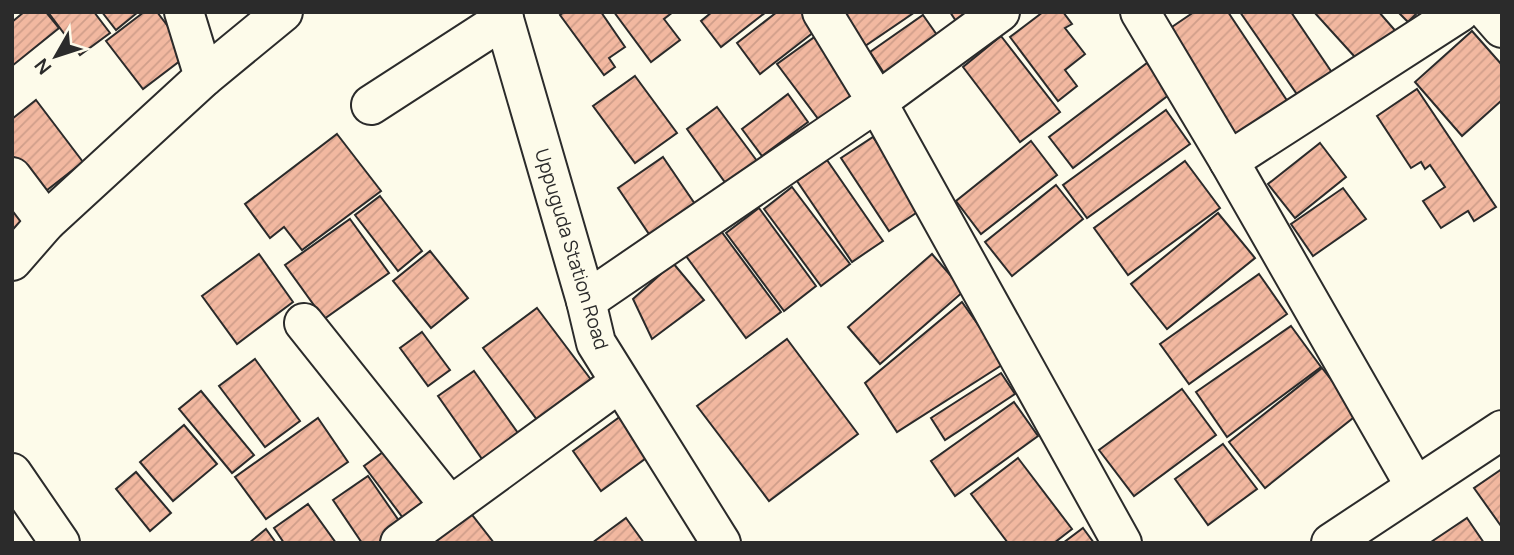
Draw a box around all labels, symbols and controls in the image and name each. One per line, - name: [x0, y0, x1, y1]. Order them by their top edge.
- north arrow: [21, 21, 91, 91]
- text: N: [28, 53, 57, 80]
- street label: Uppuguda Station Road: [529, 145, 615, 353]

